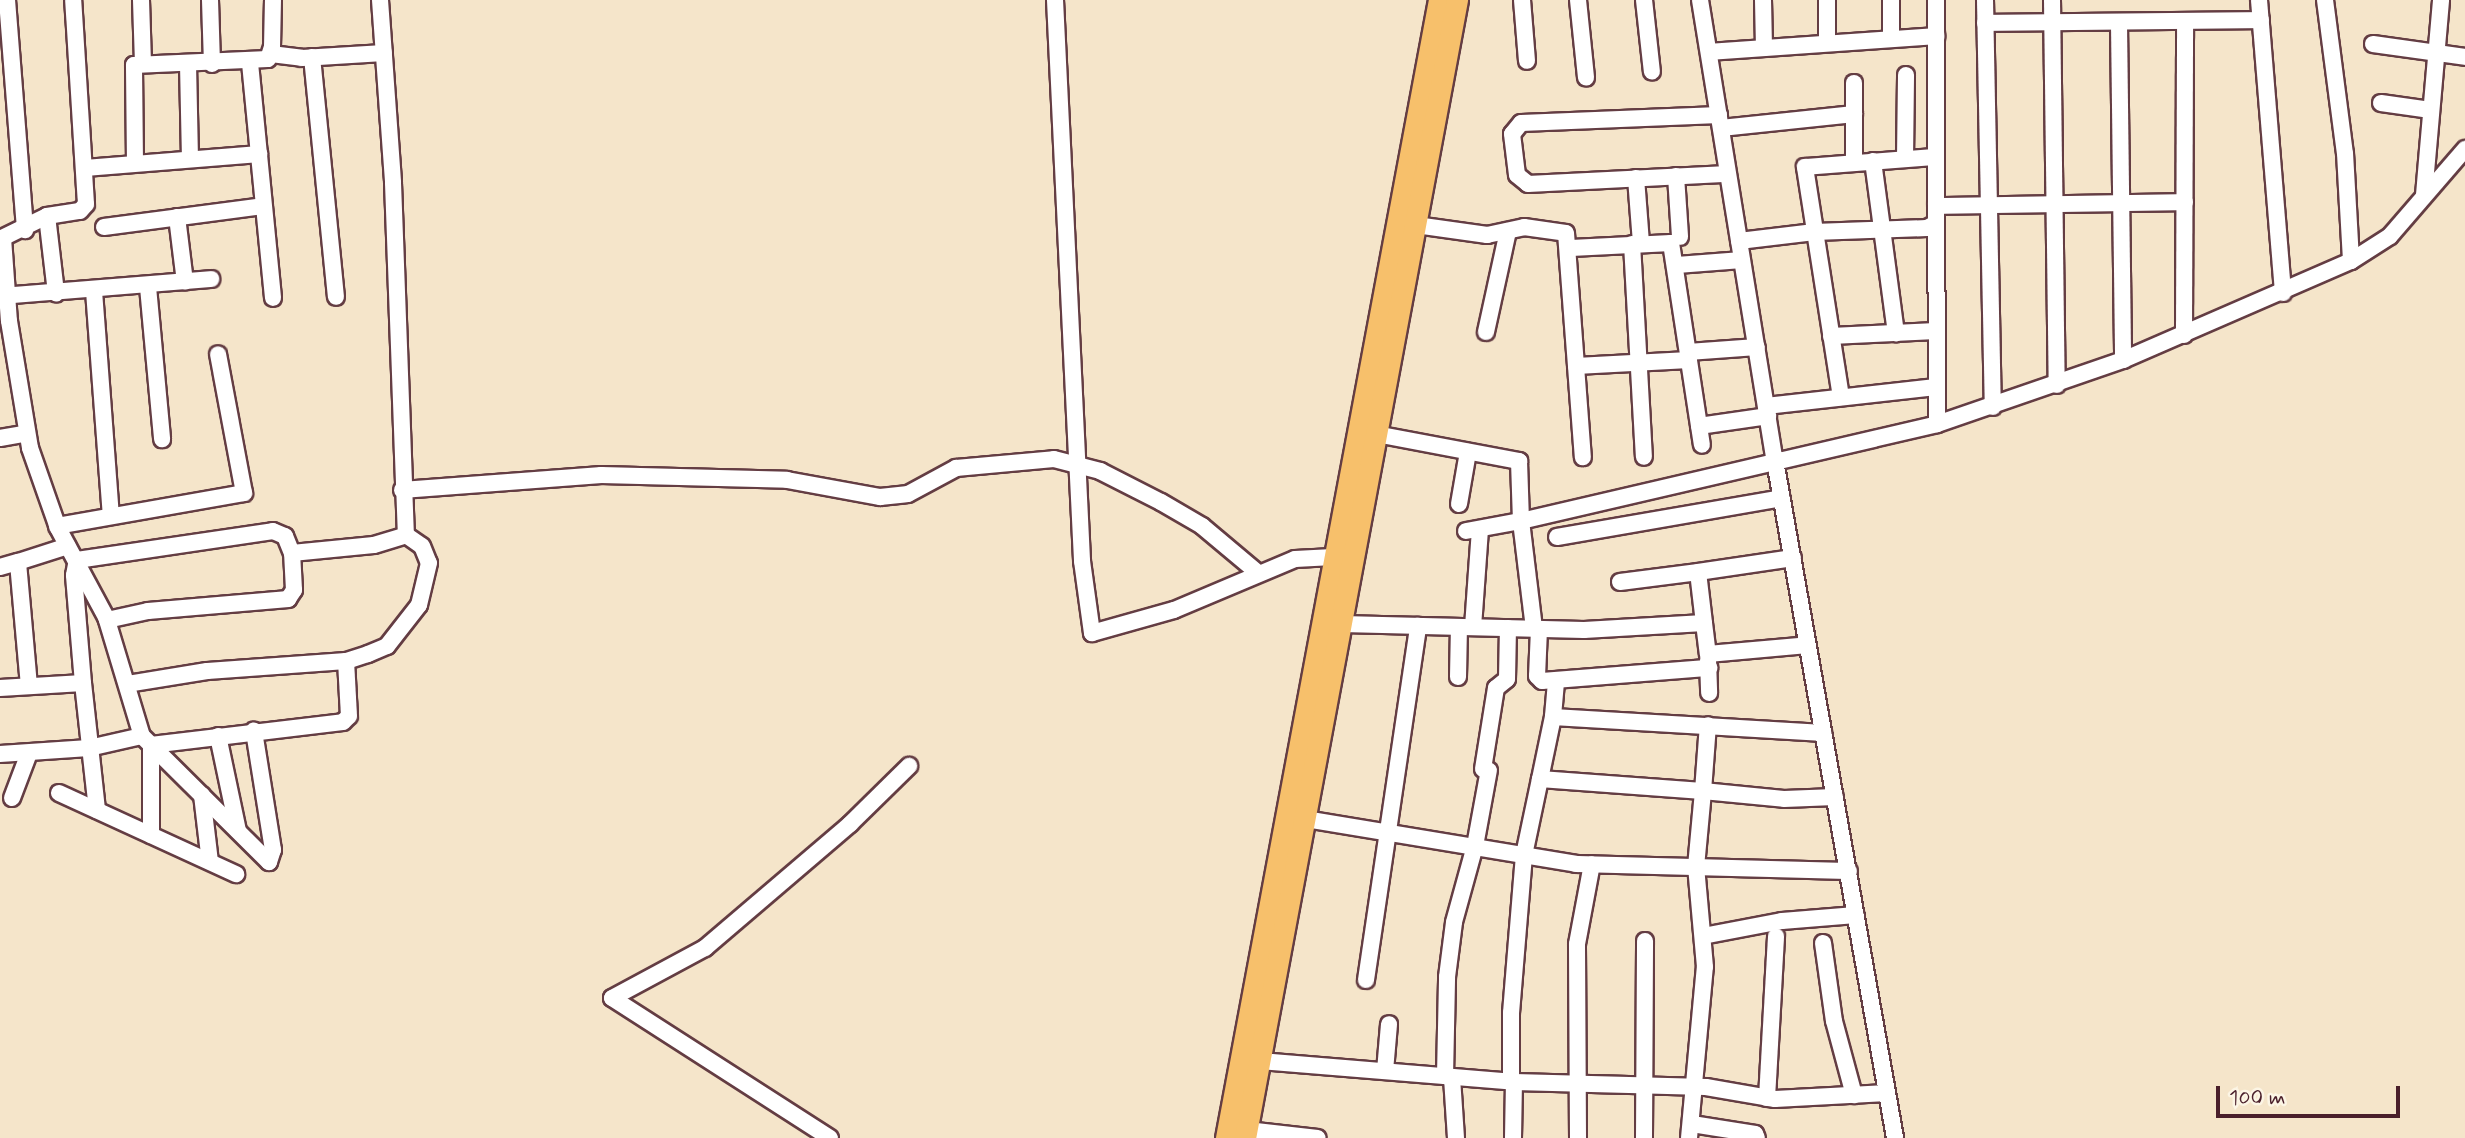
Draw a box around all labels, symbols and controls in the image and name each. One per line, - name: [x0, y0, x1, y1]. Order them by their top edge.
- scale bar: [2220, 1072, 2404, 1116]
- text: 100 m: [2229, 1084, 2285, 1112]

